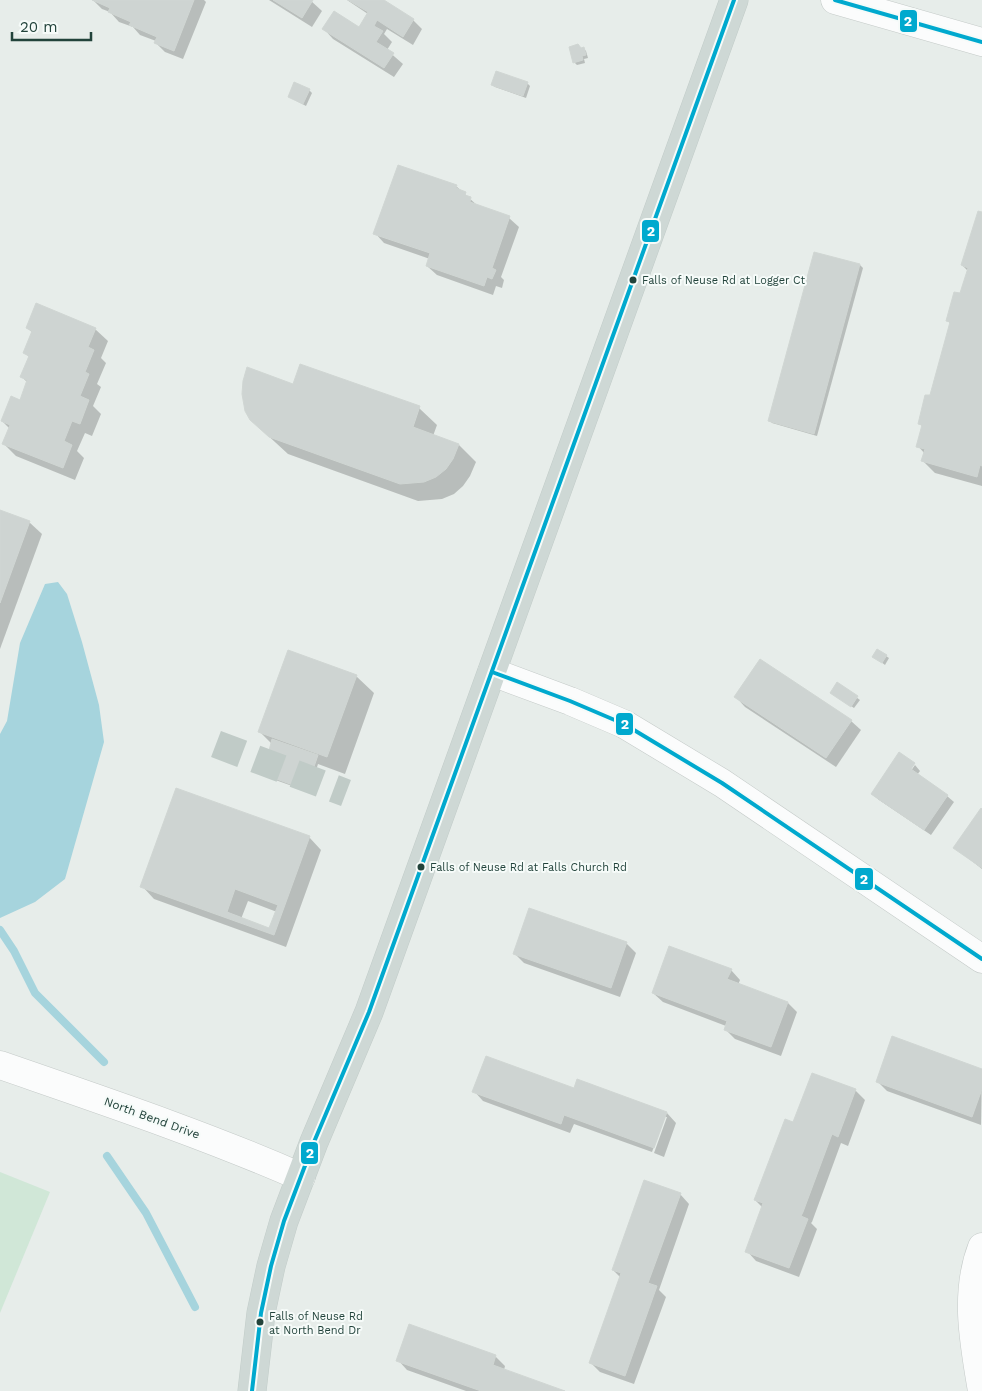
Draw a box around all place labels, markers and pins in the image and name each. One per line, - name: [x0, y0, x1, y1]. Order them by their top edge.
- place label: Falls of Neuse Rd at Logger Ct: [642, 274, 806, 287]
- marker: Falls of Neuse Rd at Logger Ct: [628, 275, 638, 285]
- place label: Falls of Neuse Rd at Falls Church Rd: [430, 861, 627, 874]
- marker: Falls of Neuse Rd at Falls Church Rd: [416, 862, 426, 872]
- place label: Falls of Neuse Rd at North Bend Dr: [269, 1310, 363, 1337]
- marker: Falls of Neuse Rd at North Bend Dr: [255, 1317, 265, 1327]

